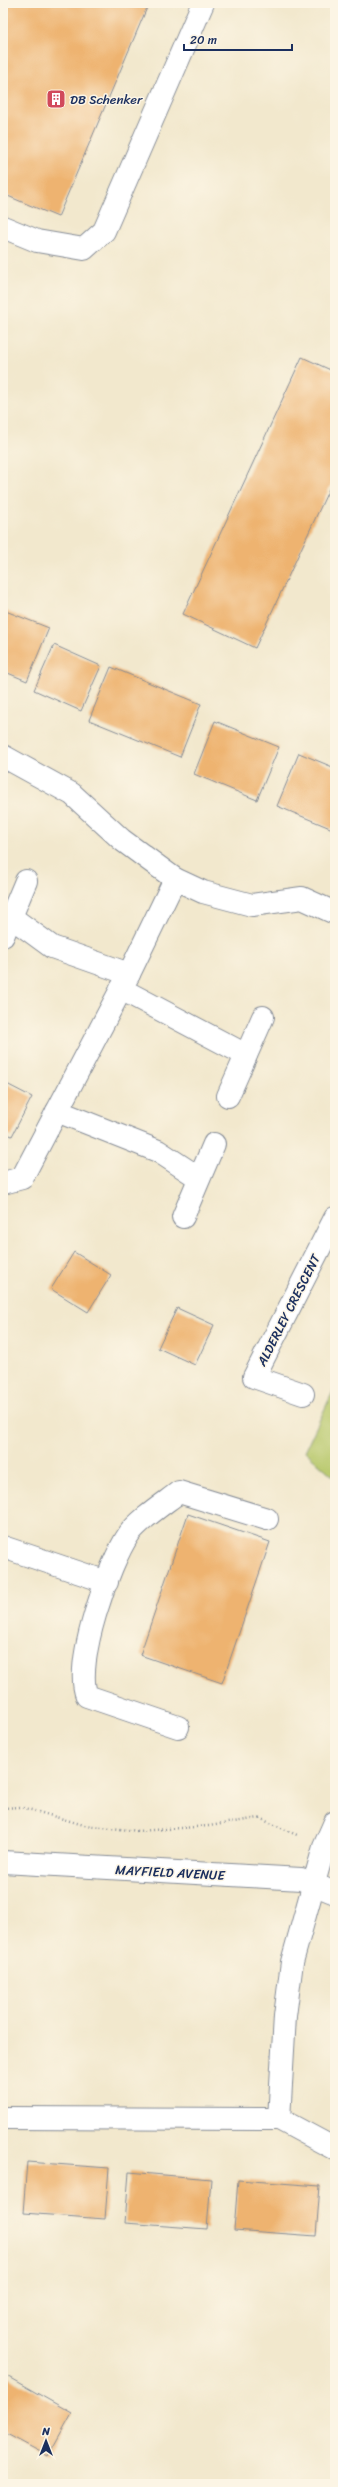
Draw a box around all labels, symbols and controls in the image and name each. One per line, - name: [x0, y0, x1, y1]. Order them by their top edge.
- scale bar: [184, 26, 292, 52]
- text: 20 m: [190, 29, 217, 51]
- building icon: DB Schenker: [45, 88, 67, 110]
- place label: DB Schenker: [70, 88, 143, 111]
- street label: ALDERLEY CRESCENT: [250, 1249, 327, 1371]
- street label: MAYFIELD AVENUE: [115, 1858, 226, 1887]
- north arrow: [26, 2421, 66, 2461]
- text: N: [41, 2422, 50, 2441]

